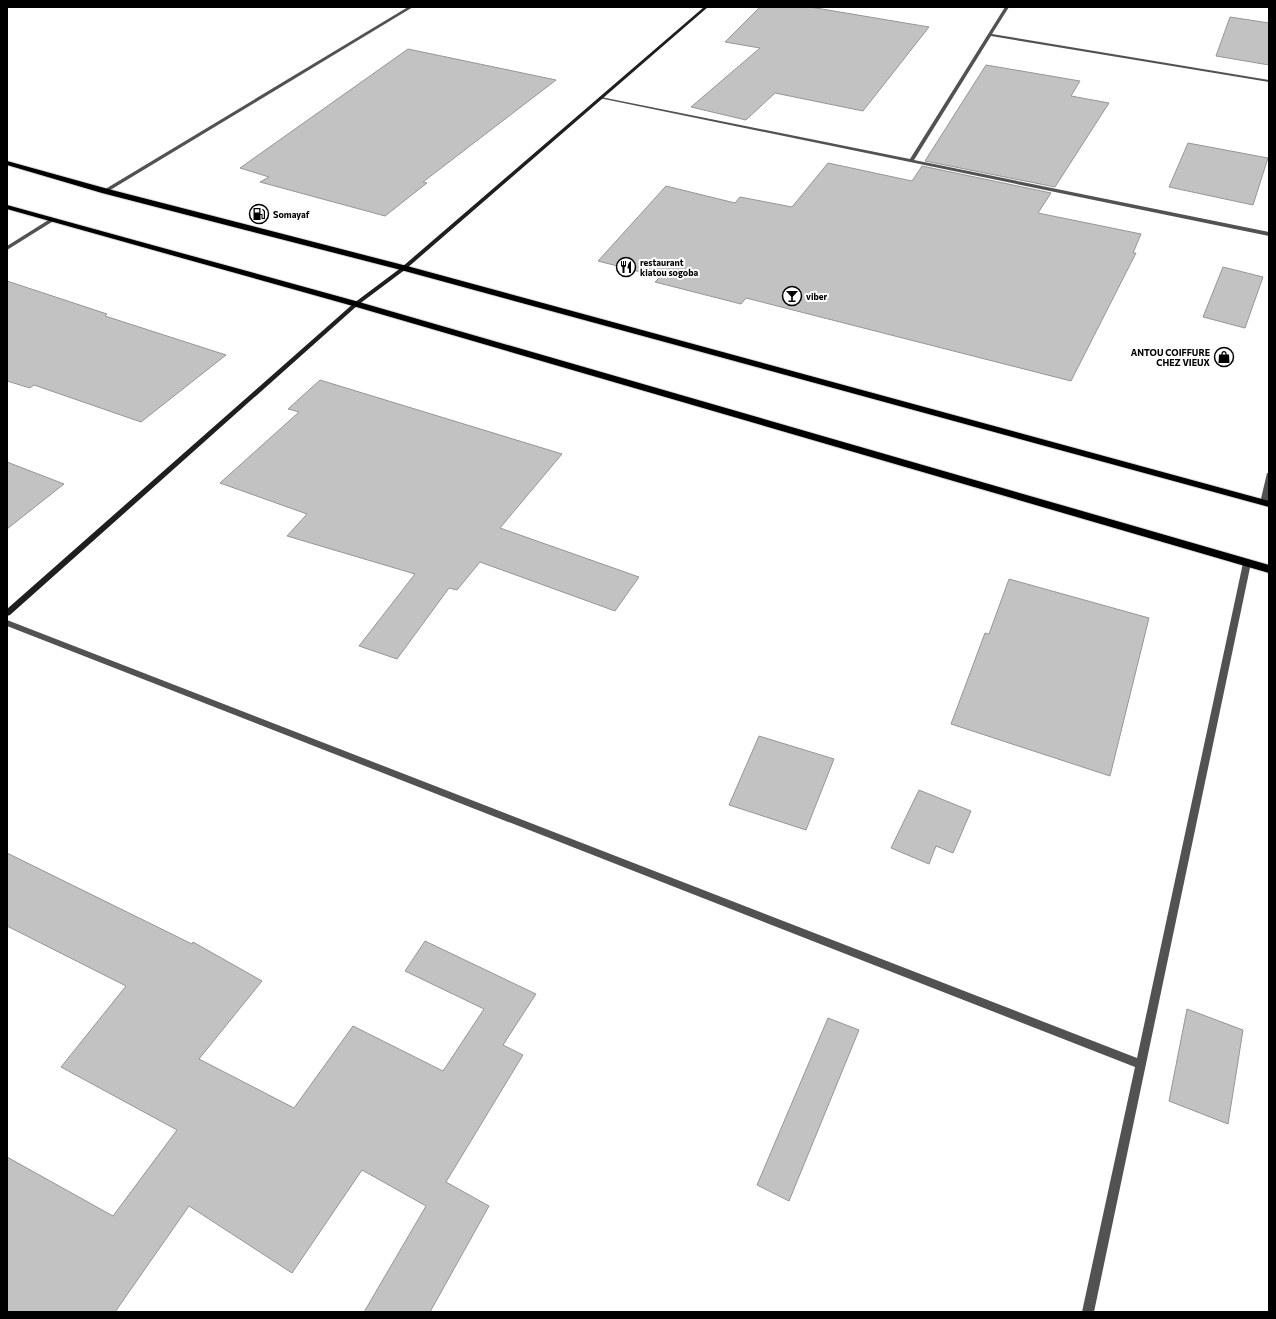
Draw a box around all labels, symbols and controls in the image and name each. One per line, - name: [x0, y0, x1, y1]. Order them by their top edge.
- fuel station icon: Somayaf: [248, 203, 270, 225]
- place label: Somayaf: [273, 209, 310, 220]
- restaurant icon: restaurant kiatou sogoba: [615, 256, 637, 278]
- place label: restaurant kiatou sogoba: [640, 257, 699, 278]
- bar icon: viber: [781, 285, 803, 307]
- place label: viber: [806, 291, 827, 302]
- shop icon: ANTOU COIFFURE CHEZ VIEUX: [1213, 346, 1235, 368]
- place label: ANTOU COIFFURE CHEZ VIEUX: [1131, 347, 1211, 368]

